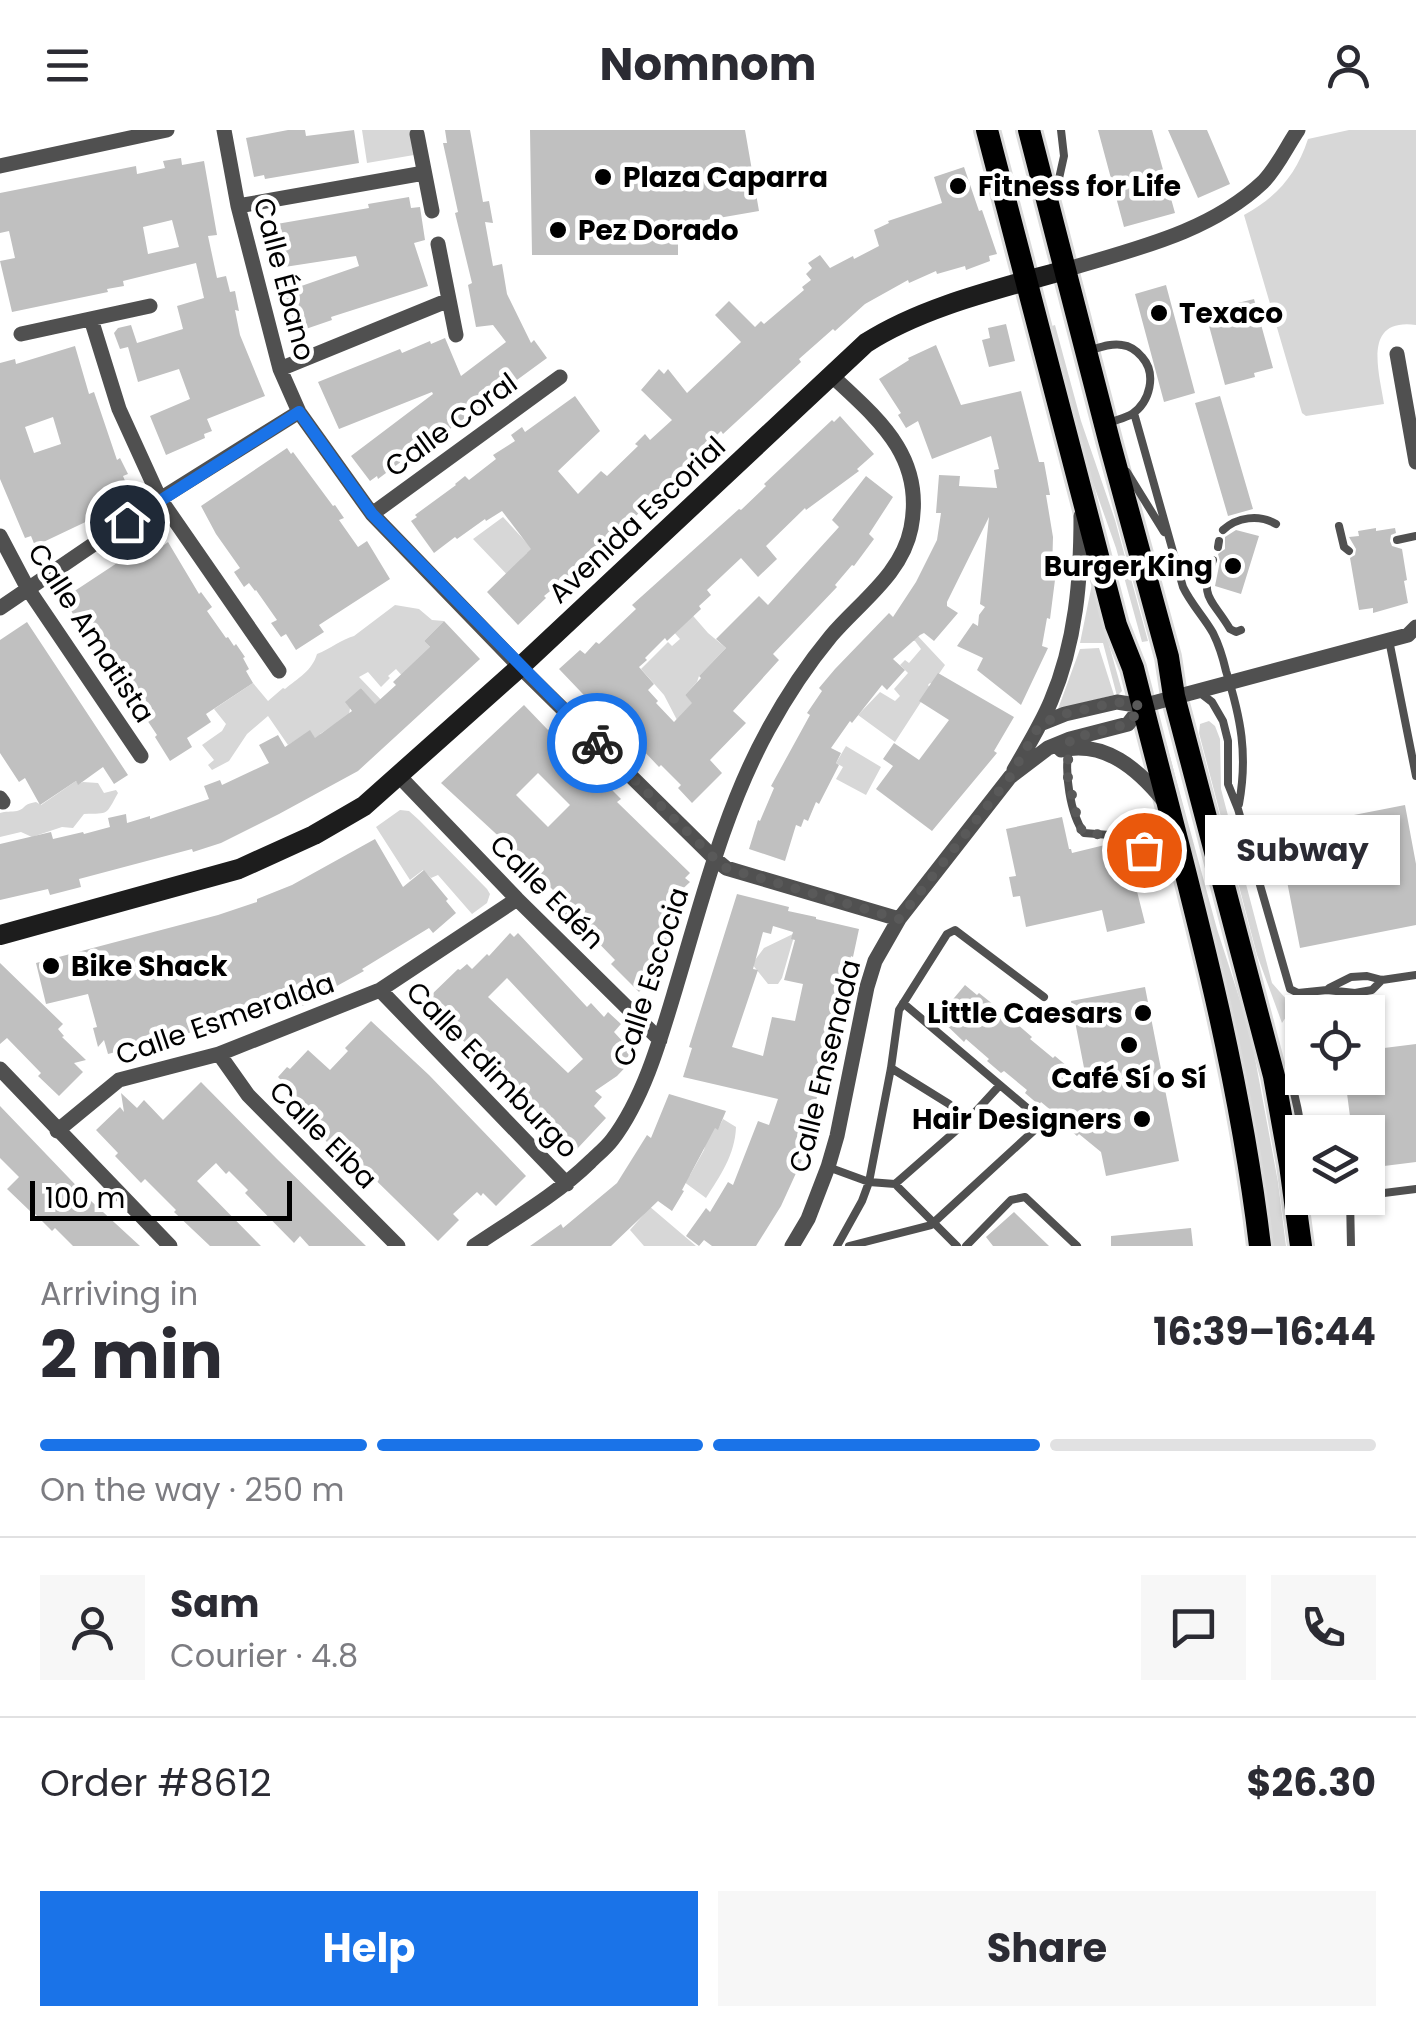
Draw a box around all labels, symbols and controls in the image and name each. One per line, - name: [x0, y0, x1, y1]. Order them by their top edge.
- text: Nomnom: [600, 33, 816, 96]
- icon: menu: [40, 38, 95, 93]
- icon: person: [1321, 38, 1376, 93]
- place label: Plaza Caparra: [623, 158, 828, 197]
- marker: Plaza Caparra: [592, 166, 614, 188]
- place label: Fitness for Life: [978, 167, 1181, 206]
- marker: Fitness for Life: [947, 175, 969, 197]
- street label: Calle Ébano: [244, 193, 324, 365]
- place label: Pez Dorado: [578, 211, 739, 250]
- marker: Pez Dorado: [547, 219, 569, 241]
- place label: Texaco: [1179, 294, 1283, 333]
- marker: Texaco: [1148, 302, 1170, 324]
- street label: Calle Coral: [377, 364, 525, 486]
- street label: Avenida Escorial: [540, 428, 734, 612]
- pin: [85, 480, 170, 565]
- icon: home: [100, 495, 155, 550]
- street label: Calle Amatista: [18, 536, 164, 730]
- place label: Burger King: [1044, 547, 1213, 586]
- marker: Burger King: [1222, 555, 1244, 577]
- courier: [547, 693, 647, 793]
- icon: bike: [570, 716, 625, 771]
- pin: [1102, 808, 1187, 893]
- callout: Subway: [1204, 815, 1399, 885]
- icon: bag: [1117, 823, 1172, 878]
- street label: Calle Edén: [481, 826, 613, 958]
- text: Subway: [1236, 827, 1369, 872]
- street label: Calle Escocia: [604, 883, 698, 1071]
- place label: Bike Shack: [71, 947, 228, 986]
- marker: Bike Shack: [40, 955, 62, 977]
- street label: Calle Ensenada: [780, 955, 870, 1177]
- street label: Calle Esmeralda: [111, 963, 339, 1075]
- street label: Calle Edimburgo: [397, 973, 587, 1167]
- place label: Little Caesars: [927, 994, 1123, 1033]
- map controls: [1285, 995, 1385, 1215]
- button: locate: [1285, 995, 1385, 1095]
- marker: Little Caesars: [1132, 1002, 1154, 1024]
- marker: Café Sí o Sí: [1118, 1034, 1140, 1056]
- place label: Café Sí o Sí: [1051, 1059, 1207, 1098]
- street label: Calle Elba: [260, 1072, 386, 1198]
- place label: Hair Designers: [912, 1100, 1122, 1139]
- marker: Hair Designers: [1131, 1108, 1153, 1130]
- button: layers: [1285, 1115, 1385, 1215]
- scale bar: [30, 1176, 292, 1220]
- text: 100 m: [45, 1179, 125, 1218]
- text: Arriving in: [40, 1271, 198, 1316]
- text: 16:39–16:44: [1153, 1305, 1376, 1358]
- text: 2 min: [40, 1310, 223, 1401]
- text: On the way · 250 m: [40, 1467, 345, 1512]
- button: person: [40, 1575, 145, 1680]
- button: chat: [1141, 1575, 1246, 1680]
- button: phone: [1271, 1575, 1376, 1680]
- text: Sam: [170, 1577, 259, 1630]
- text: Courier · 4.8: [170, 1633, 358, 1678]
- text: Order #8612: [40, 1756, 272, 1809]
- text: $26.30: [1247, 1756, 1376, 1809]
- button: Help: [40, 1891, 698, 2006]
- button: Share: [718, 1891, 1376, 2006]

